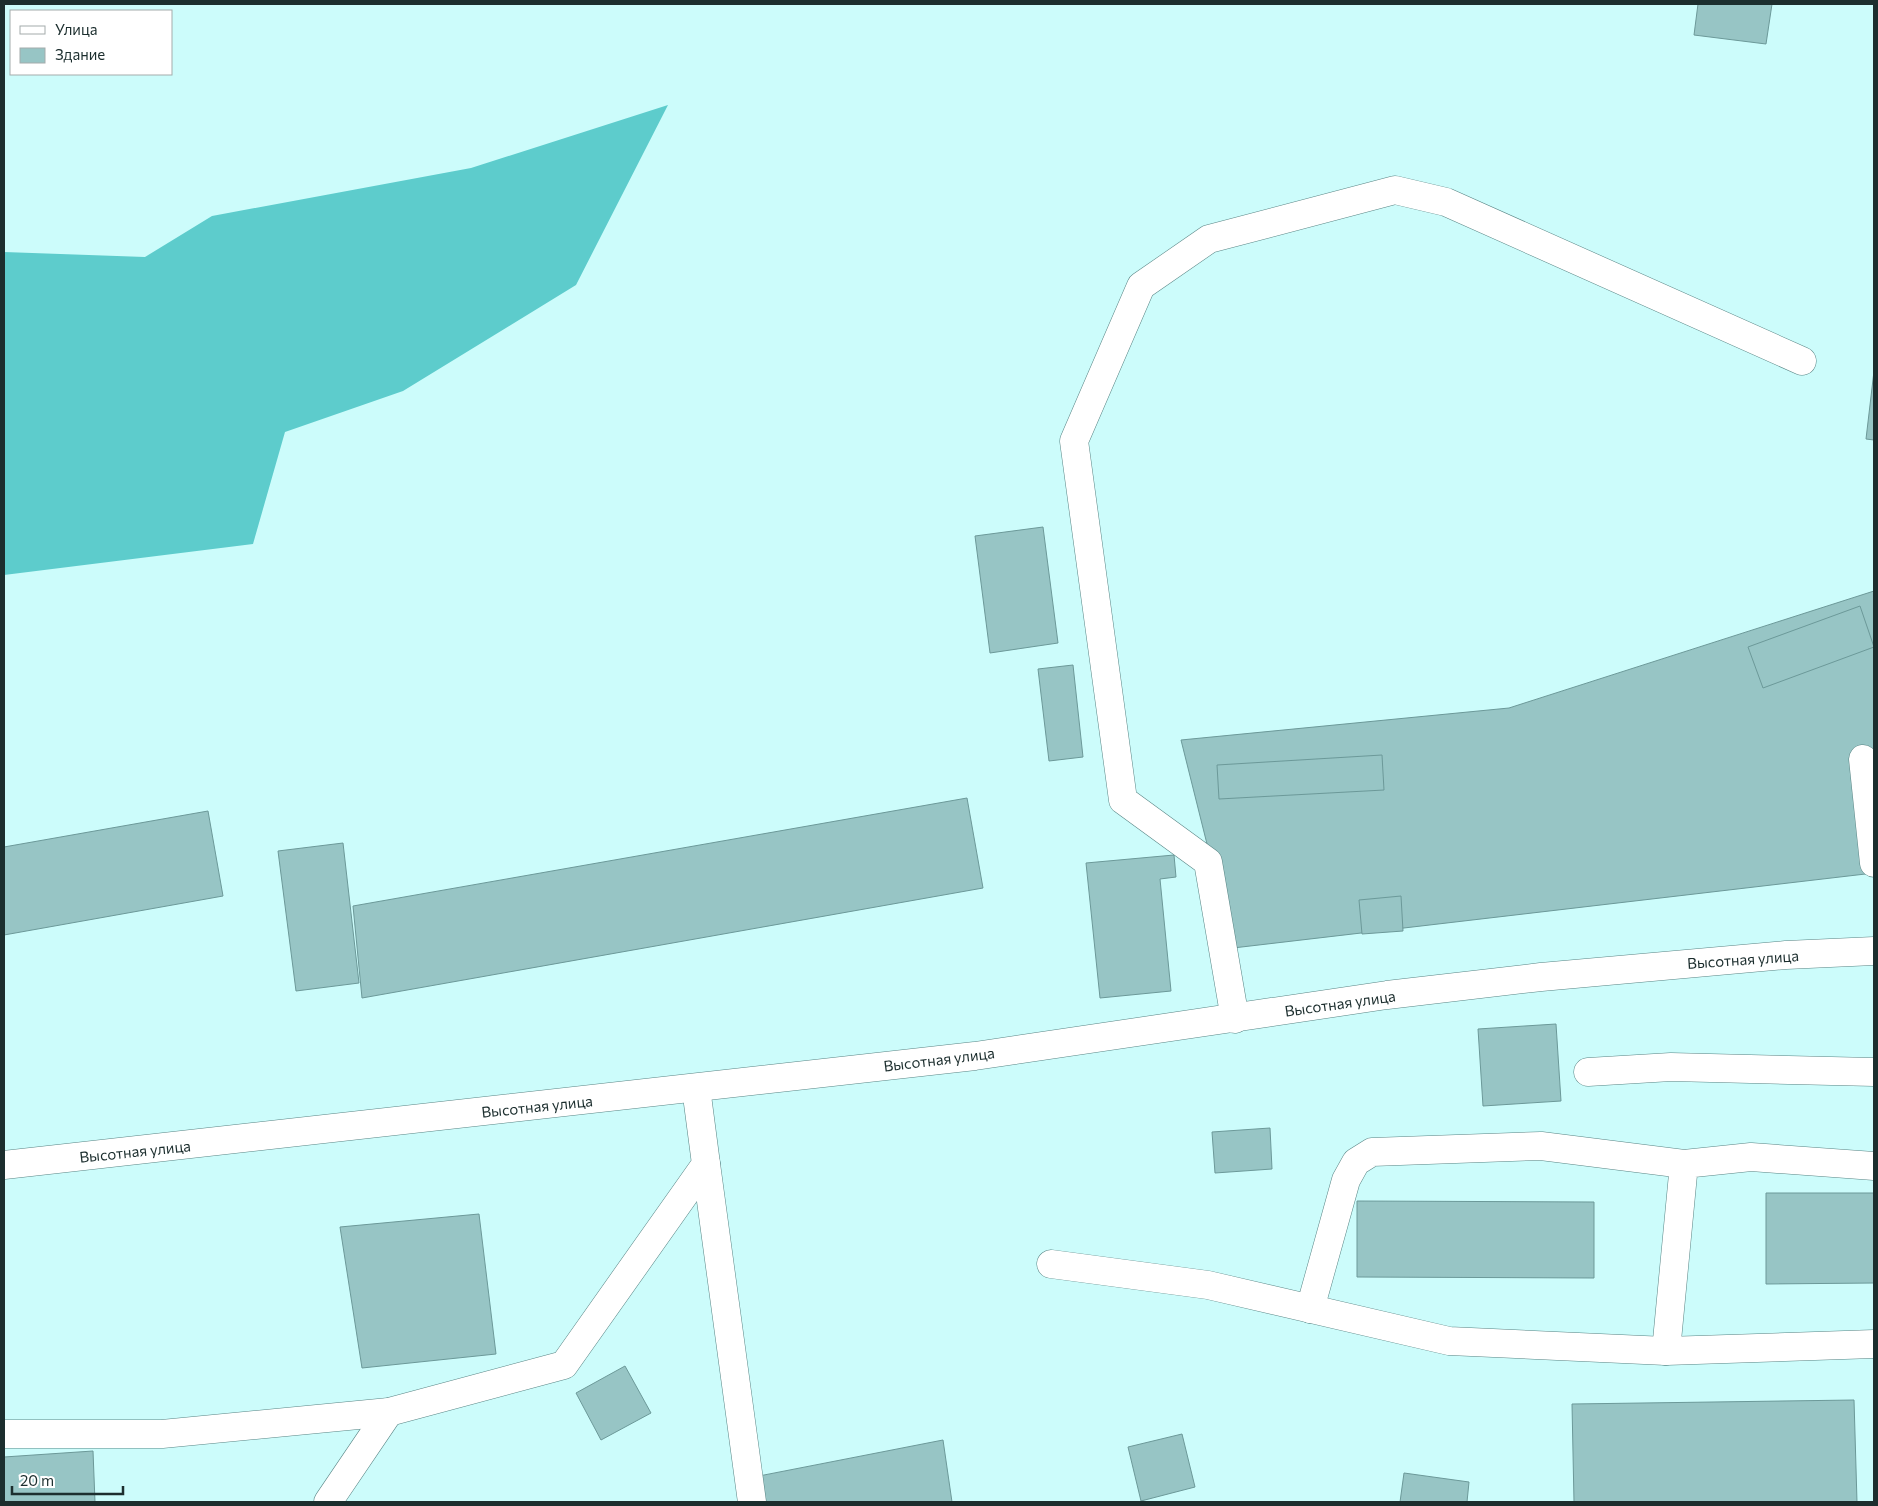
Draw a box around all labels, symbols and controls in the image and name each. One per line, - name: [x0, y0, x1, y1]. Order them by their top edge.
- legend: [10, 10, 172, 75]
- text: Улица: [55, 20, 97, 38]
- text: Здание: [55, 45, 105, 63]
- street label: Высотная улица: [1687, 946, 1799, 972]
- street label: Высотная улица: [1283, 986, 1397, 1020]
- street label: Высотная улица: [882, 1043, 996, 1075]
- street label: Высотная улица: [480, 1091, 594, 1121]
- street label: Высотная улица: [78, 1136, 192, 1166]
- scale bar: [12, 1464, 124, 1496]
- text: 20 m: [20, 1471, 54, 1489]

